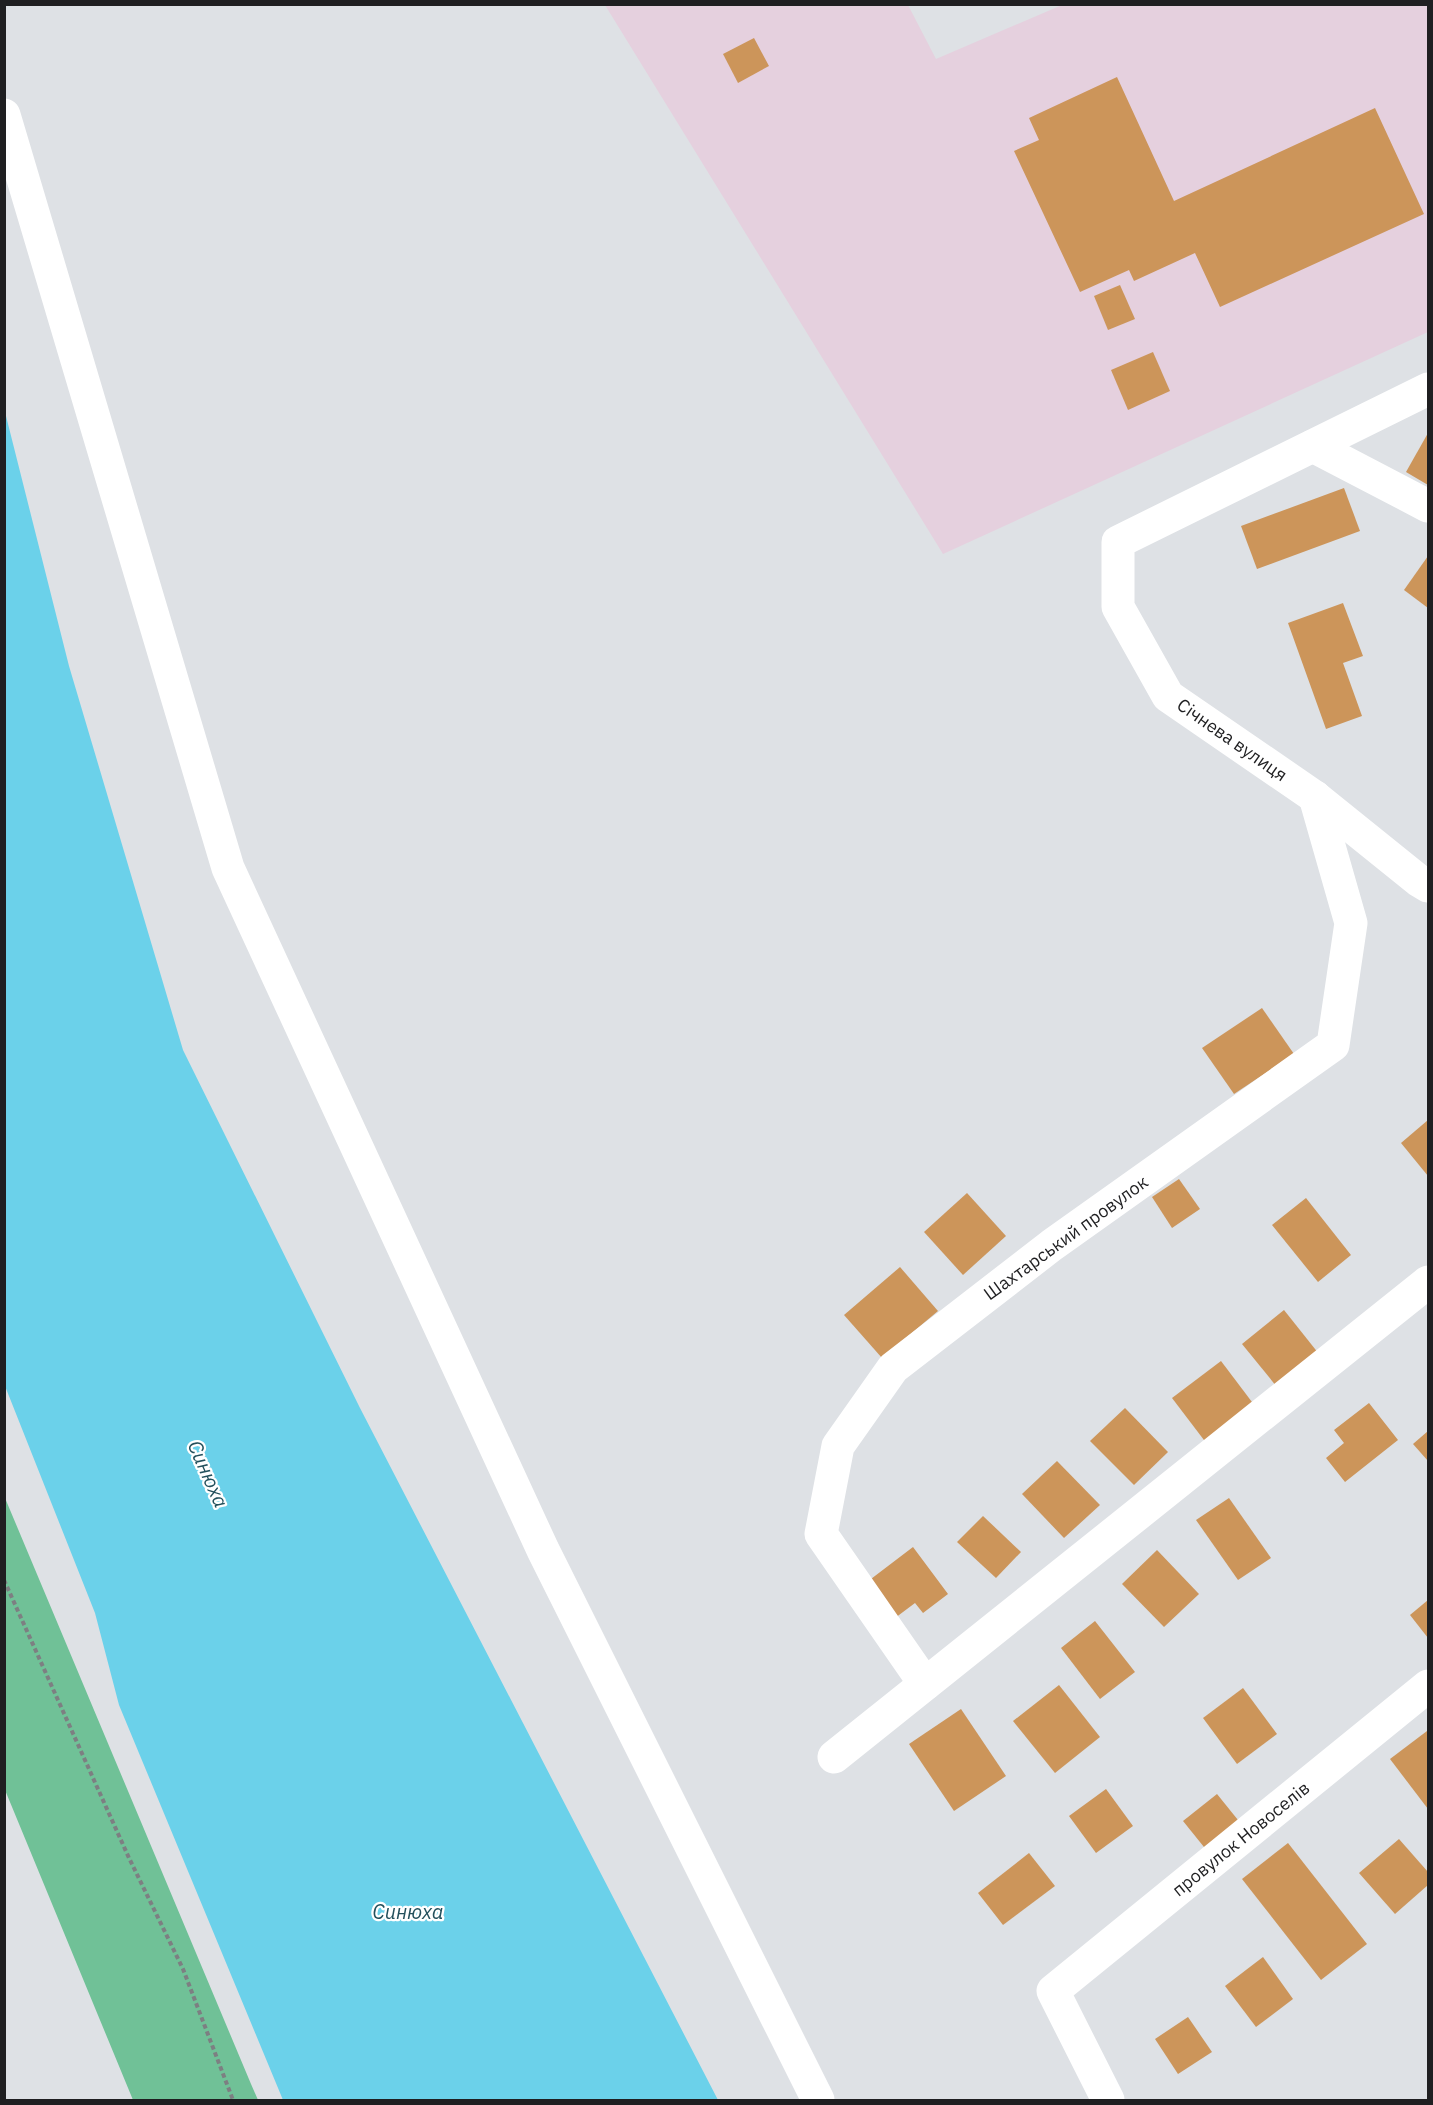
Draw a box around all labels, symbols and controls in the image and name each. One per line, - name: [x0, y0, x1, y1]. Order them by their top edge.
- street label: Січнева вулиця: [1173, 693, 1292, 786]
- street label: Шахтарський провулок: [979, 1170, 1152, 1305]
- water label: Синюха: [182, 1436, 235, 1512]
- street label: провулок Новоселів: [1167, 1776, 1314, 1901]
- water label: Синюха: [373, 1898, 443, 1925]

